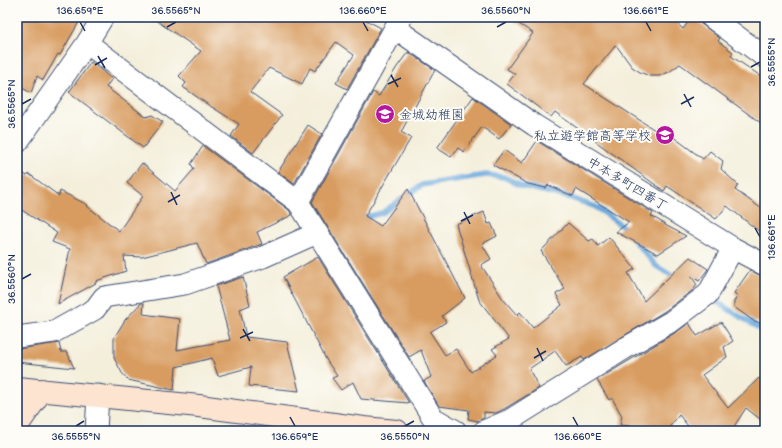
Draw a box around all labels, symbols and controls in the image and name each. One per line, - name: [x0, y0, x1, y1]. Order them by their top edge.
- text: 136.659°E: [57, 5, 104, 17]
- text: 36.5565°N: [151, 5, 201, 17]
- text: 136.660°E: [339, 5, 387, 17]
- text: 36.5560°N: [481, 5, 531, 17]
- text: 136.661°E: [623, 5, 669, 17]
- text: 36.5555°N: [766, 37, 778, 87]
- text: 36.5565°N: [6, 79, 18, 129]
- school or university icon: 金城幼稚園: [374, 103, 396, 125]
- place label: 金城幼稚園: [399, 107, 464, 123]
- school or university icon: 私立遊学館高等学校: [654, 124, 676, 146]
- place label: 私立遊学館高等学校: [534, 128, 651, 144]
- street label: 中本多町四番丁: [584, 154, 671, 214]
- text: 136.661°E: [766, 214, 778, 260]
- text: 36.5560°N: [6, 254, 18, 304]
- text: 36.5555°N: [51, 431, 101, 443]
- text: 136.659°E: [272, 431, 319, 443]
- text: 36.5550°N: [380, 431, 430, 443]
- text: 136.660°E: [554, 431, 602, 443]

